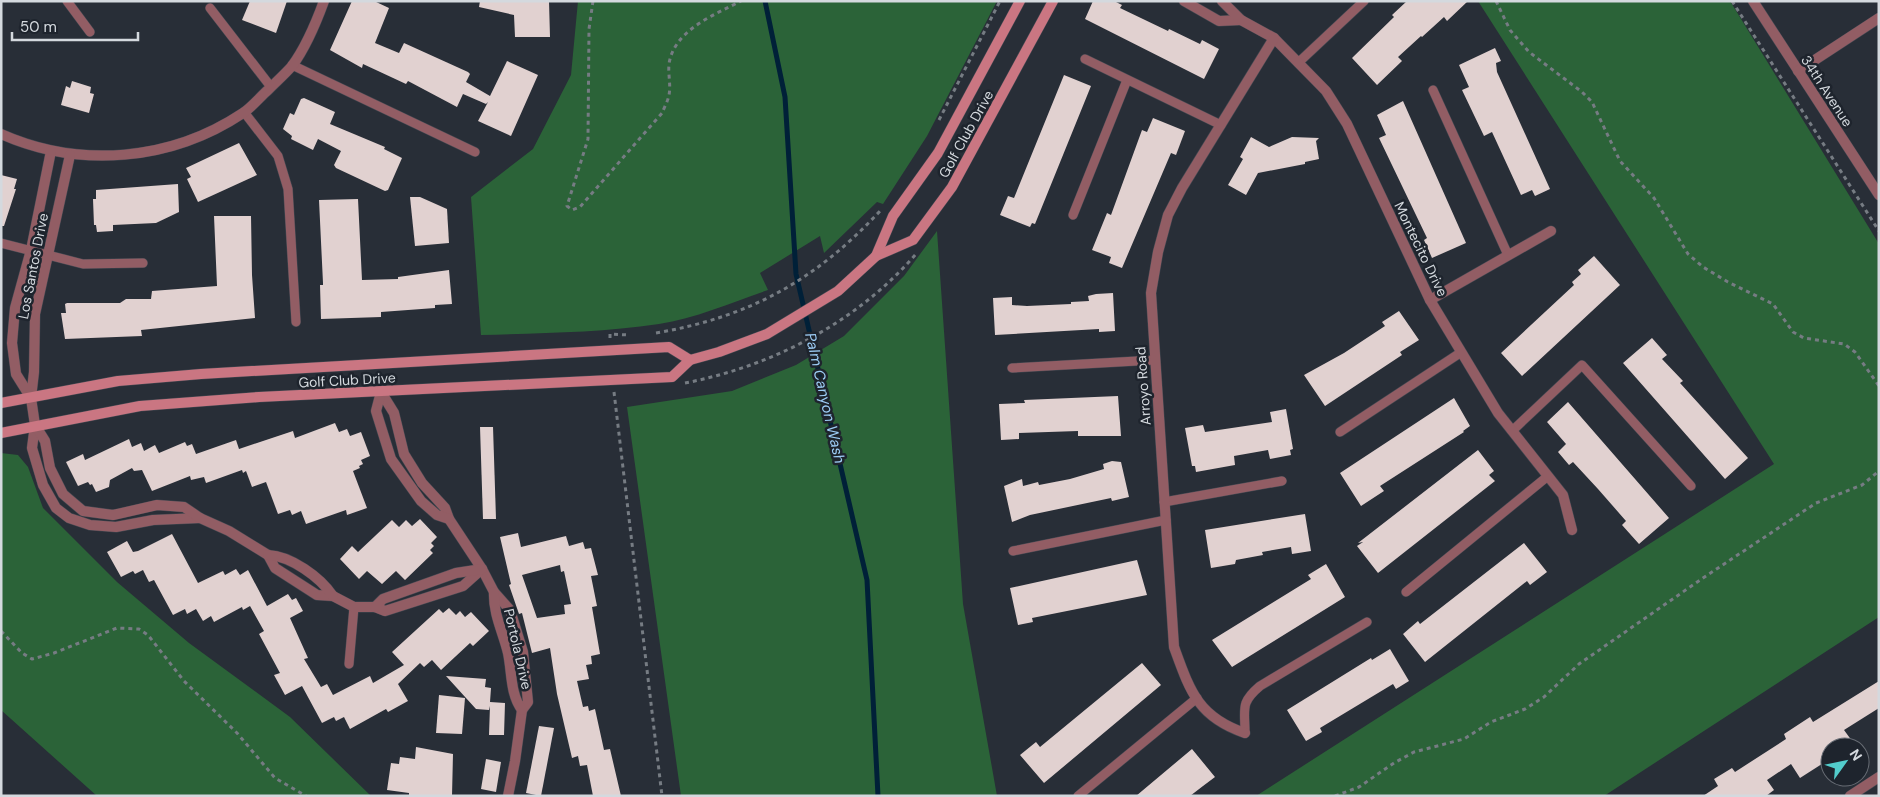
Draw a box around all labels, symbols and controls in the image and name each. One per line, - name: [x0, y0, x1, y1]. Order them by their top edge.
- scale bar: [12, 10, 139, 42]
- text: 50 m: [20, 17, 57, 37]
- street label: 34th Avenue: [1797, 52, 1857, 130]
- street label: Golf Club Drive: [935, 87, 997, 181]
- street label: Montecito Drive: [1390, 199, 1452, 299]
- street label: Los Santos Drive: [14, 212, 52, 320]
- water label: Palm Canyon Wash: [800, 331, 850, 466]
- street label: Arroyo Road: [1131, 346, 1155, 426]
- street label: Golf Club Drive: [298, 368, 396, 392]
- street label: Portola Drive: [500, 607, 536, 691]
- north arrow: [1820, 737, 1870, 787]
- text: N: [1846, 746, 1866, 764]

